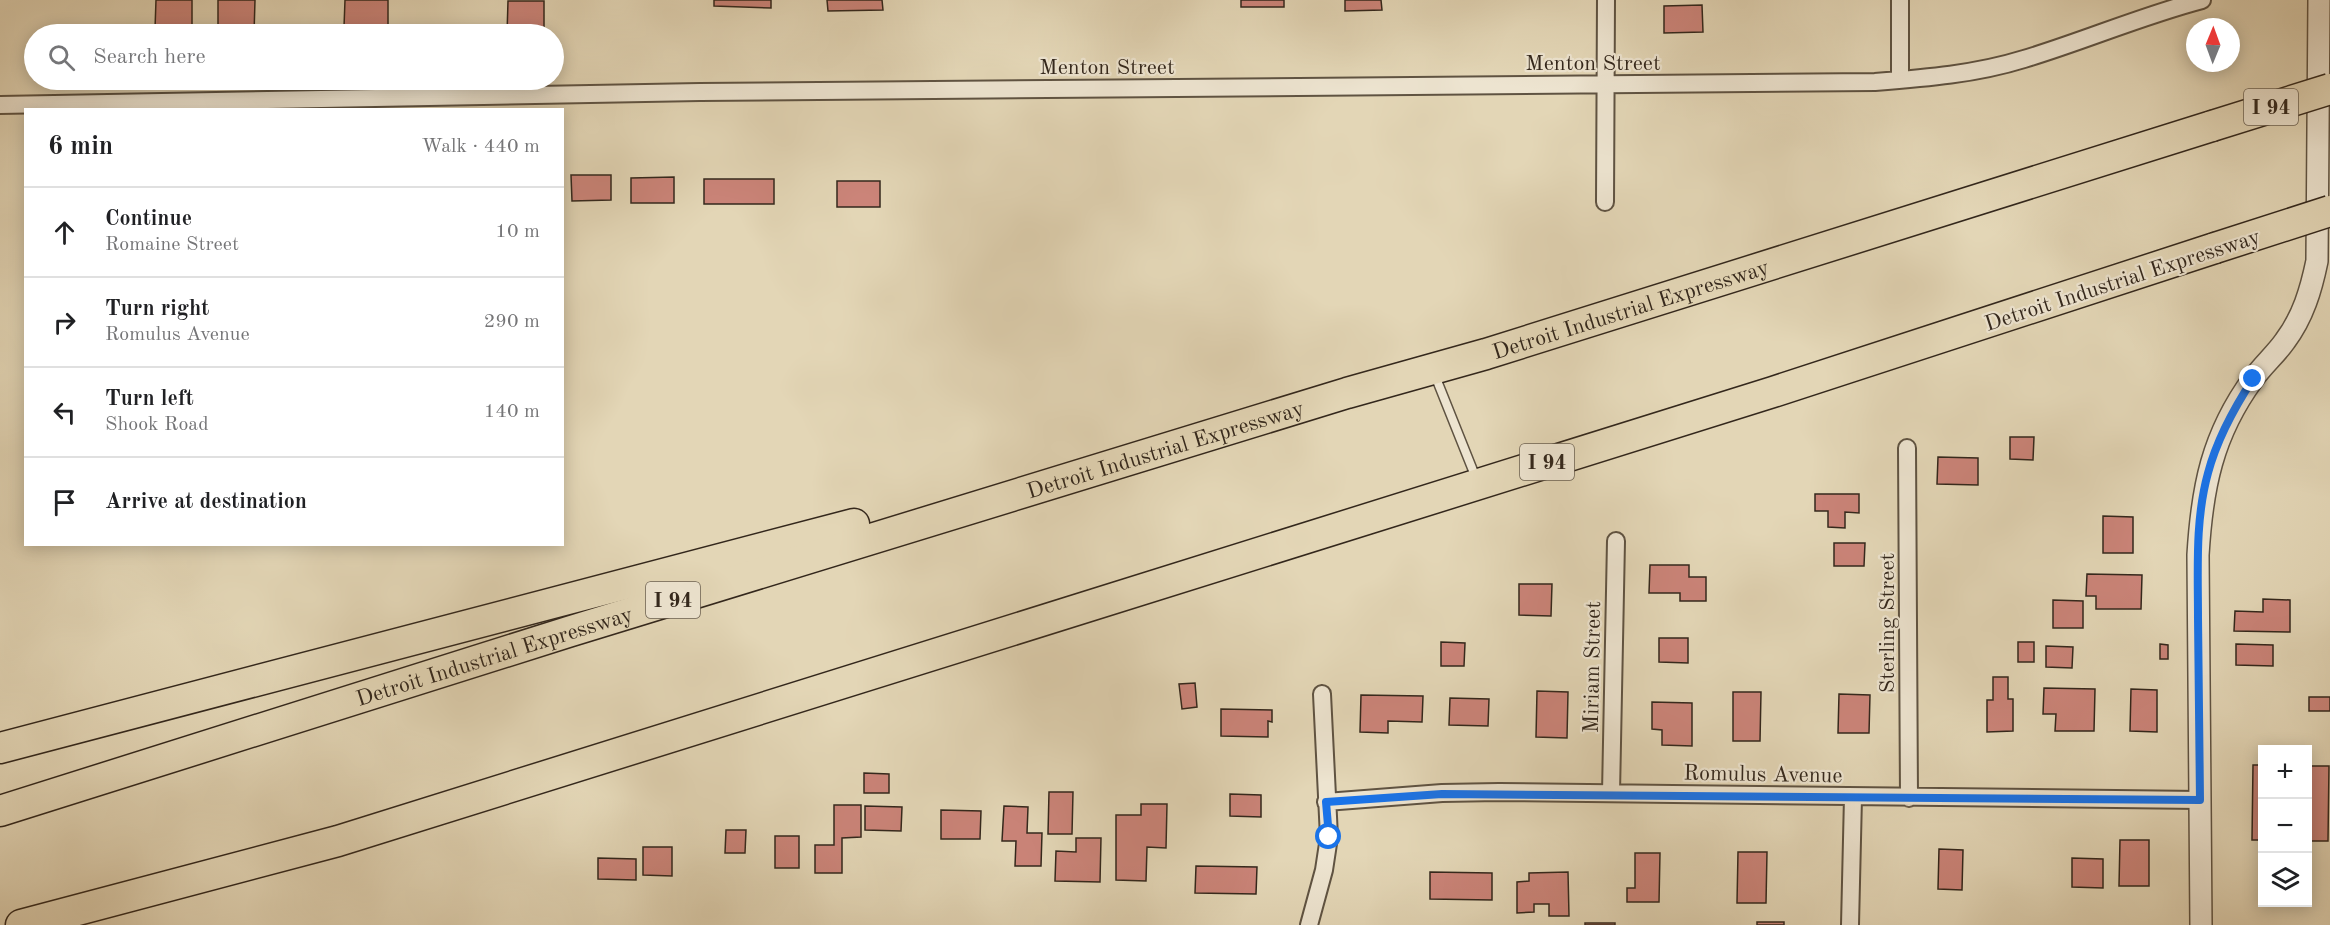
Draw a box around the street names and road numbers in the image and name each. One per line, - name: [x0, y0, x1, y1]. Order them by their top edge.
- street label: Menton Street: [1525, 53, 1661, 75]
- street label: Menton Street: [1039, 57, 1175, 79]
- road number: I 94: [2244, 89, 2298, 125]
- street label: Detroit Industrial Expressway: [1982, 226, 2264, 336]
- street label: Detroit Industrial Expressway: [1490, 257, 1772, 364]
- street label: Detroit Industrial Expressway: [1024, 398, 1307, 504]
- road number: I 94: [1520, 444, 1574, 480]
- street label: Sterling Street: [1877, 553, 1899, 693]
- road number: I 94: [646, 582, 700, 618]
- street label: Miriam Street: [1581, 601, 1605, 733]
- street label: Detroit Industrial Expressway: [354, 604, 636, 711]
- street label: Romulus Avenue: [1683, 763, 1843, 787]

